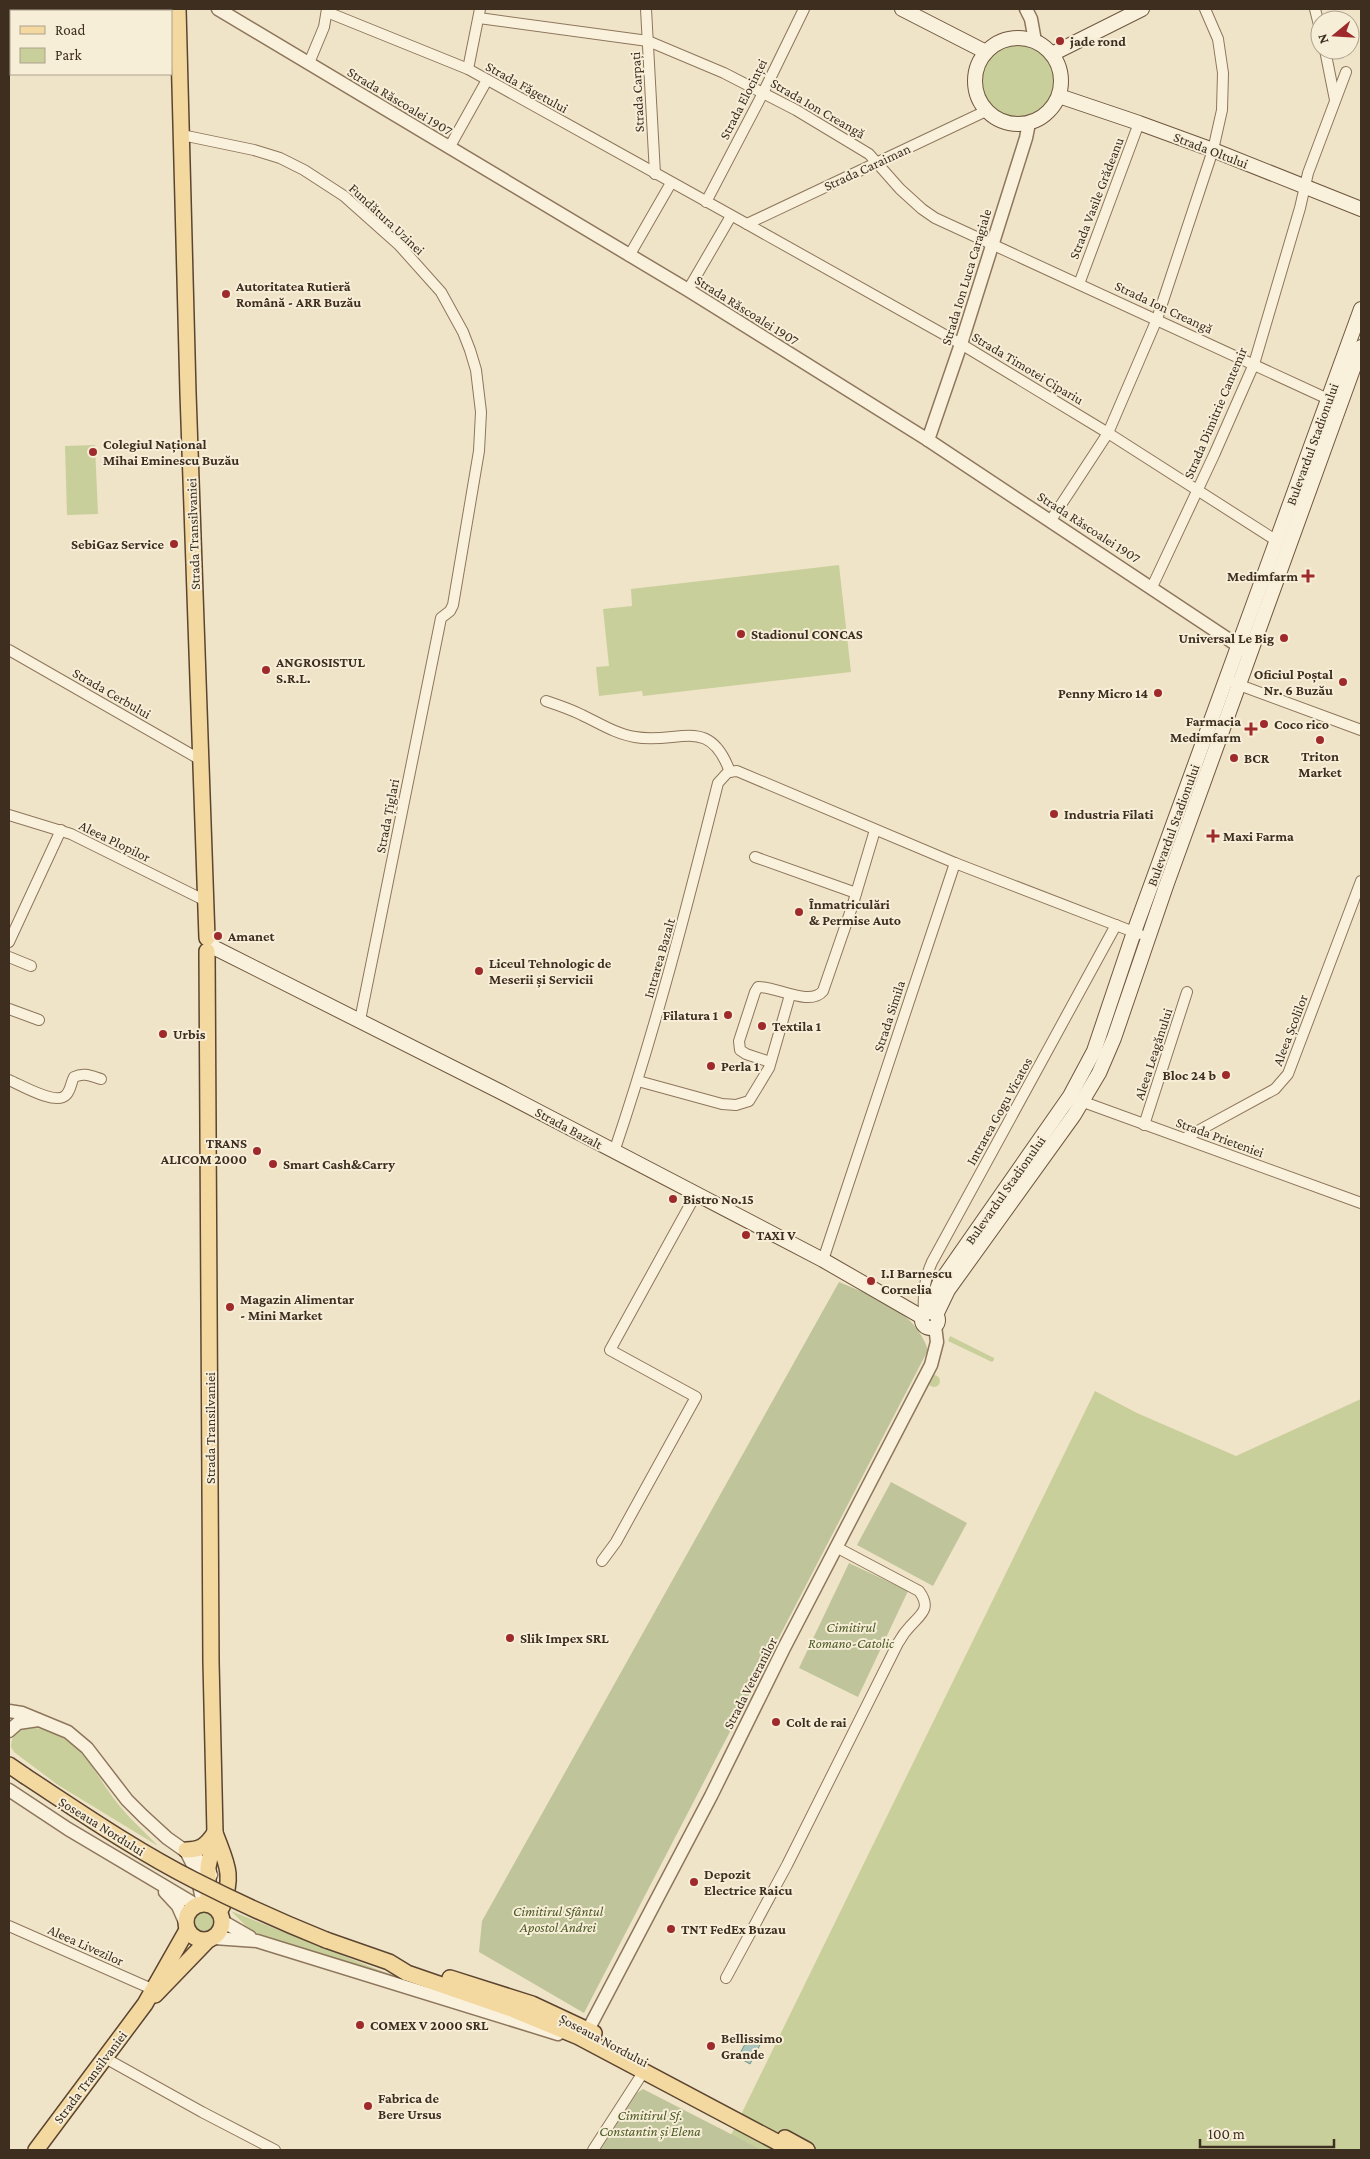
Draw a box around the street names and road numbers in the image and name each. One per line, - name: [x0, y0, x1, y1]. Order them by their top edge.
- street label: Strada Carpați: [627, 51, 648, 133]
- street label: Strada Elocinței: [716, 56, 771, 142]
- street label: Strada Făgetului: [483, 58, 571, 116]
- street label: Strada Răscoalei 1907: [345, 63, 456, 139]
- street label: Strada Ion Creangă: [768, 74, 869, 142]
- street label: Strada Oltului: [1171, 128, 1251, 172]
- street label: Strada Vasile Grădeanu: [1065, 134, 1127, 261]
- street label: Strada Caraiman: [821, 140, 913, 194]
- street label: Fundătura Uzinei: [346, 180, 428, 258]
- street label: Strada Ion Luca Caragiale: [938, 207, 994, 347]
- street label: Strada Răscoalei 1907: [692, 272, 802, 349]
- street label: Strada Ion Creangă: [1112, 277, 1216, 337]
- street label: Strada Timotei Cipariu: [969, 328, 1087, 408]
- street label: Strada Dimitrie Cantemir: [1180, 345, 1250, 481]
- street label: Bulevardul Stadionului: [1282, 380, 1342, 507]
- street label: Strada Transilvaniei: [183, 478, 203, 590]
- street label: Strada Răscoalei 1907: [1035, 488, 1144, 567]
- street label: Strada Cerbului: [70, 664, 154, 722]
- street label: Bulevardul Stadionului: [1143, 761, 1203, 888]
- street label: Strada Țiglari: [372, 777, 404, 855]
- street label: Aleea Plopilor: [77, 817, 153, 865]
- street label: Intrarea Bazalt: [640, 916, 678, 1000]
- street label: Strada Simila: [870, 978, 908, 1054]
- street label: Aleea Școlilor: [1269, 992, 1312, 1068]
- street label: Aleea Leagănului: [1131, 1006, 1175, 1102]
- street label: Intrarea Gogu Vicatos: [963, 1054, 1035, 1168]
- street label: Strada Bazalt: [533, 1104, 606, 1153]
- street label: Strada Prieteniei: [1174, 1114, 1266, 1160]
- street label: Bulevardul Stadionului: [962, 1132, 1049, 1247]
- street label: Strada Transilvaniei: [202, 1372, 218, 1484]
- street label: Strada Veteranilor: [720, 1634, 780, 1732]
- street label: Șoseaua Nordului: [55, 1793, 148, 1860]
- street label: Aleea Livezilor: [46, 1921, 126, 1969]
- street label: Șoseaua Nordului: [556, 2010, 652, 2071]
- street label: Strada Transilvaniei: [50, 2027, 130, 2126]

